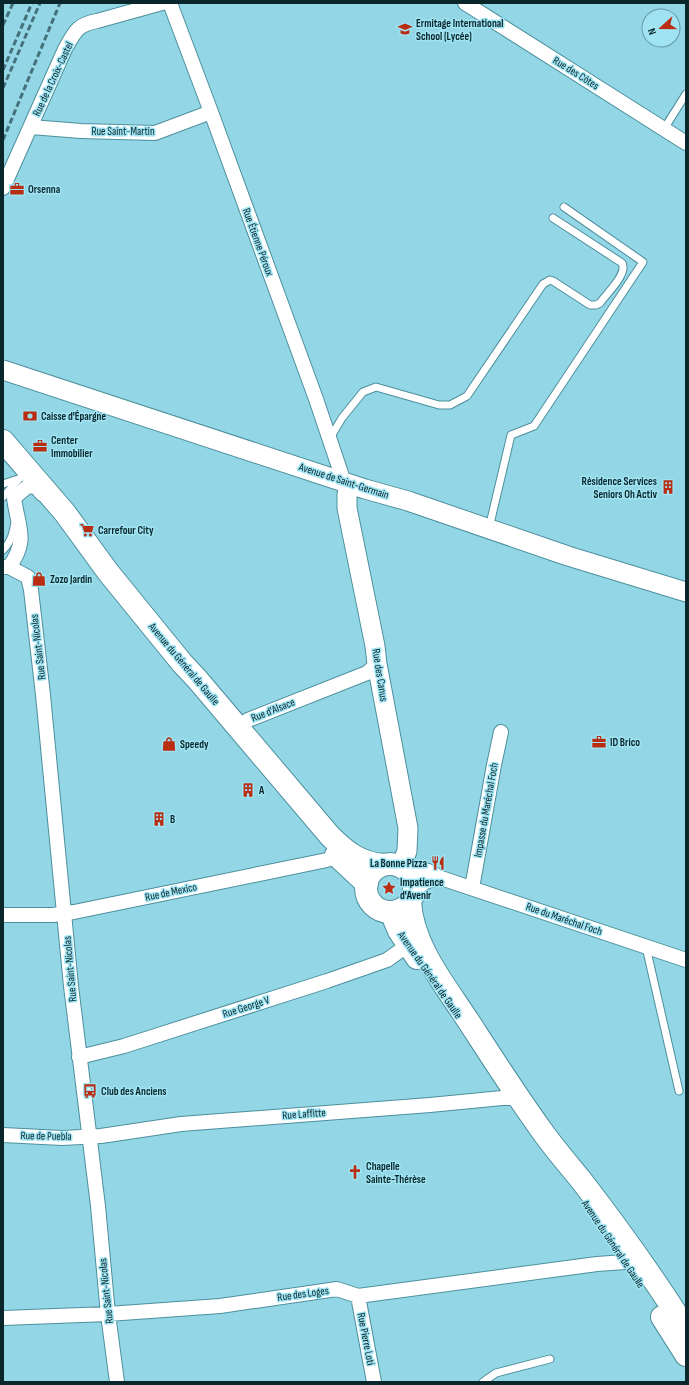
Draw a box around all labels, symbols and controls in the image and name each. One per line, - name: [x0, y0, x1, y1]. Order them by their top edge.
- north arrow: [641, 8, 681, 48]
- place label: Ermitage International School (Lycée): [416, 17, 504, 43]
- school or university icon: Ermitage International School (Lycée): [397, 21, 413, 37]
- text: N: [645, 26, 659, 36]
- street label: Rue de la Croix-Castel: [30, 40, 76, 118]
- street label: Rue des Côtes: [551, 54, 602, 92]
- street label: Rue Saint-Martin: [91, 125, 155, 138]
- office icon: Orsenna: [9, 181, 25, 197]
- place label: Orsenna: [28, 183, 61, 196]
- street label: Rue Étienne Péroux: [240, 206, 276, 278]
- bank icon: Caisse d'Épargne: [22, 408, 38, 424]
- place label: Caisse d'Épargne: [41, 410, 107, 423]
- place label: Center Immobilier: [51, 434, 93, 460]
- office icon: Center Immobilier: [32, 438, 48, 454]
- street label: Avenue de Saint-Germain: [296, 460, 391, 502]
- place label: Résidence Services Seniors Oh Activ: [582, 475, 657, 501]
- building icon: Résidence Services Seniors Oh Activ: [660, 479, 676, 495]
- supermarket icon: Carrefour City: [79, 522, 95, 538]
- place label: Carrefour City: [98, 524, 154, 537]
- shop icon: Zozo Jardin: [31, 571, 47, 587]
- place label: Zozo Jardin: [50, 573, 92, 586]
- street label: Rue Saint-Nicolas: [28, 613, 48, 680]
- street label: Avenue du Général de Gaulle: [145, 620, 222, 708]
- street label: Rue des Canus: [369, 648, 391, 702]
- street label: Rue d'Alsace: [249, 695, 297, 725]
- office icon: ID Brico: [591, 734, 607, 750]
- shop icon: Speedy: [161, 736, 177, 752]
- place label: ID Brico: [610, 736, 640, 749]
- place label: Speedy: [180, 738, 209, 751]
- street label: Impasse du Maréchal Foch: [471, 761, 501, 858]
- building icon: A: [240, 782, 256, 798]
- place label: A: [258, 784, 265, 797]
- building icon: B: [151, 811, 167, 827]
- place label: B: [170, 813, 175, 826]
- restaurant icon: La Bonne Pizza: [430, 855, 446, 871]
- place label: La Bonne Pizza: [370, 857, 427, 870]
- place label: Impatience d'Avenir: [400, 876, 444, 902]
- street label: Rue de Mexico: [144, 880, 198, 904]
- place icon: Impatience d'Avenir: [381, 880, 397, 896]
- street label: Rue du Maréchal Foch: [524, 900, 604, 938]
- street label: Avenue du Général de Gaulle: [395, 928, 465, 1021]
- street label: Rue Saint-Nicolas: [61, 936, 79, 1002]
- street label: Rue George V: [221, 993, 271, 1021]
- bus stop icon: Club des Anciens: [82, 1083, 98, 1099]
- place label: Club des Anciens: [101, 1085, 167, 1098]
- street label: Rue Laffitte: [282, 1106, 326, 1122]
- street label: Rue de Puebla: [20, 1129, 72, 1143]
- place label: Chapelle Sainte-Thérèse: [366, 1160, 426, 1186]
- church icon: Chapelle Sainte-Thérèse: [347, 1164, 363, 1180]
- street label: Avenue du Général de Gaulle: [578, 1197, 647, 1290]
- street label: Rue Saint-Nicolas: [96, 1258, 116, 1324]
- street label: Rue des Loges: [276, 1284, 330, 1304]
- street label: Rue Pierre Loti: [355, 1312, 377, 1366]

